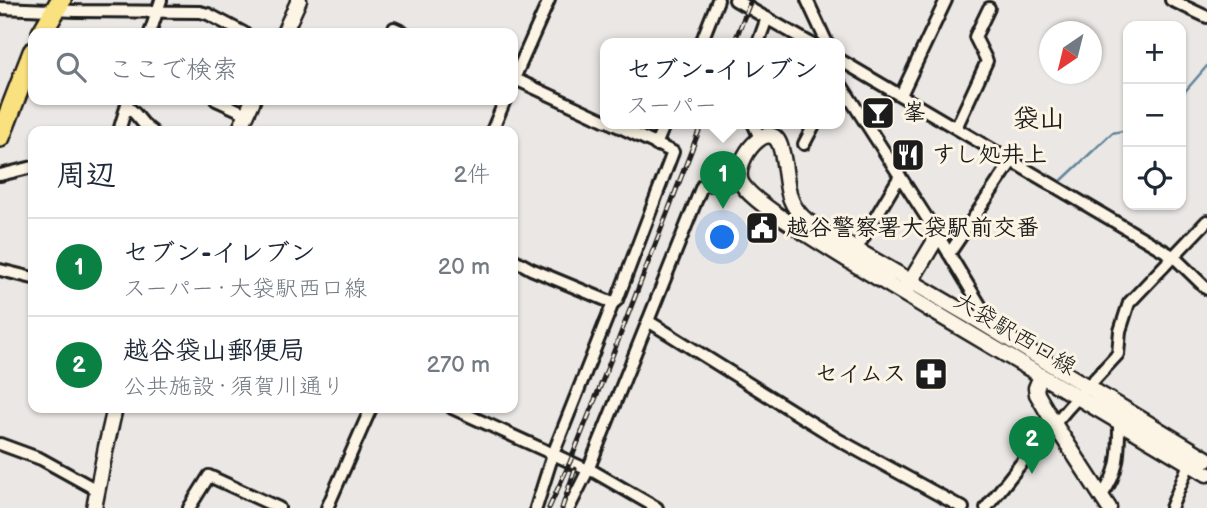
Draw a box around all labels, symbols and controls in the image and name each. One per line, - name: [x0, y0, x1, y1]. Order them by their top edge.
- north arrow: [1039, 21, 1102, 84]
- map controls: [1123, 21, 1186, 210]
- button: +: [1123, 21, 1186, 84]
- search box: [28, 28, 518, 105]
- popup: [600, 38, 845, 129]
- icon: search: [52, 48, 90, 86]
- text: ここで検索: [108, 55, 238, 86]
- text: セブン-イレブン: [626, 55, 819, 86]
- button: −: [1123, 84, 1186, 147]
- text: スーパー: [626, 92, 717, 120]
- bar icon: 峯: [859, 94, 897, 132]
- place label: 峯: [903, 99, 926, 127]
- district label: 袋山: [1013, 104, 1065, 135]
- restaurant icon: すし処井上: [889, 136, 927, 174]
- place label: すし処井上: [932, 141, 1047, 169]
- button: locate: [1123, 147, 1186, 210]
- pin: 1: [700, 151, 746, 209]
- text: 周辺: [56, 158, 116, 194]
- text: 2件: [453, 161, 490, 189]
- public building icon: 越谷警察署大袋駅前交番: [743, 209, 781, 247]
- place label: 越谷警察署大袋駅前交番: [786, 214, 1039, 242]
- your location: [705, 220, 739, 254]
- text: セブン-イレブン: [123, 238, 316, 269]
- text: 1: [74, 253, 84, 281]
- text: 20 m: [438, 253, 490, 281]
- text: スーパー · 大袋駅西口線: [123, 275, 367, 303]
- street label: 大袋駅西口線: [949, 286, 1081, 382]
- text: 越谷袋山郵便局: [123, 336, 305, 367]
- text: 2: [72, 351, 86, 379]
- text: 270 m: [426, 351, 490, 379]
- pharmacy icon: セイムス: [912, 355, 950, 393]
- place label: セイムス: [815, 360, 906, 388]
- text: 公共施設 · 須賀川通り: [123, 373, 345, 401]
- pin: 2: [1009, 416, 1055, 474]

